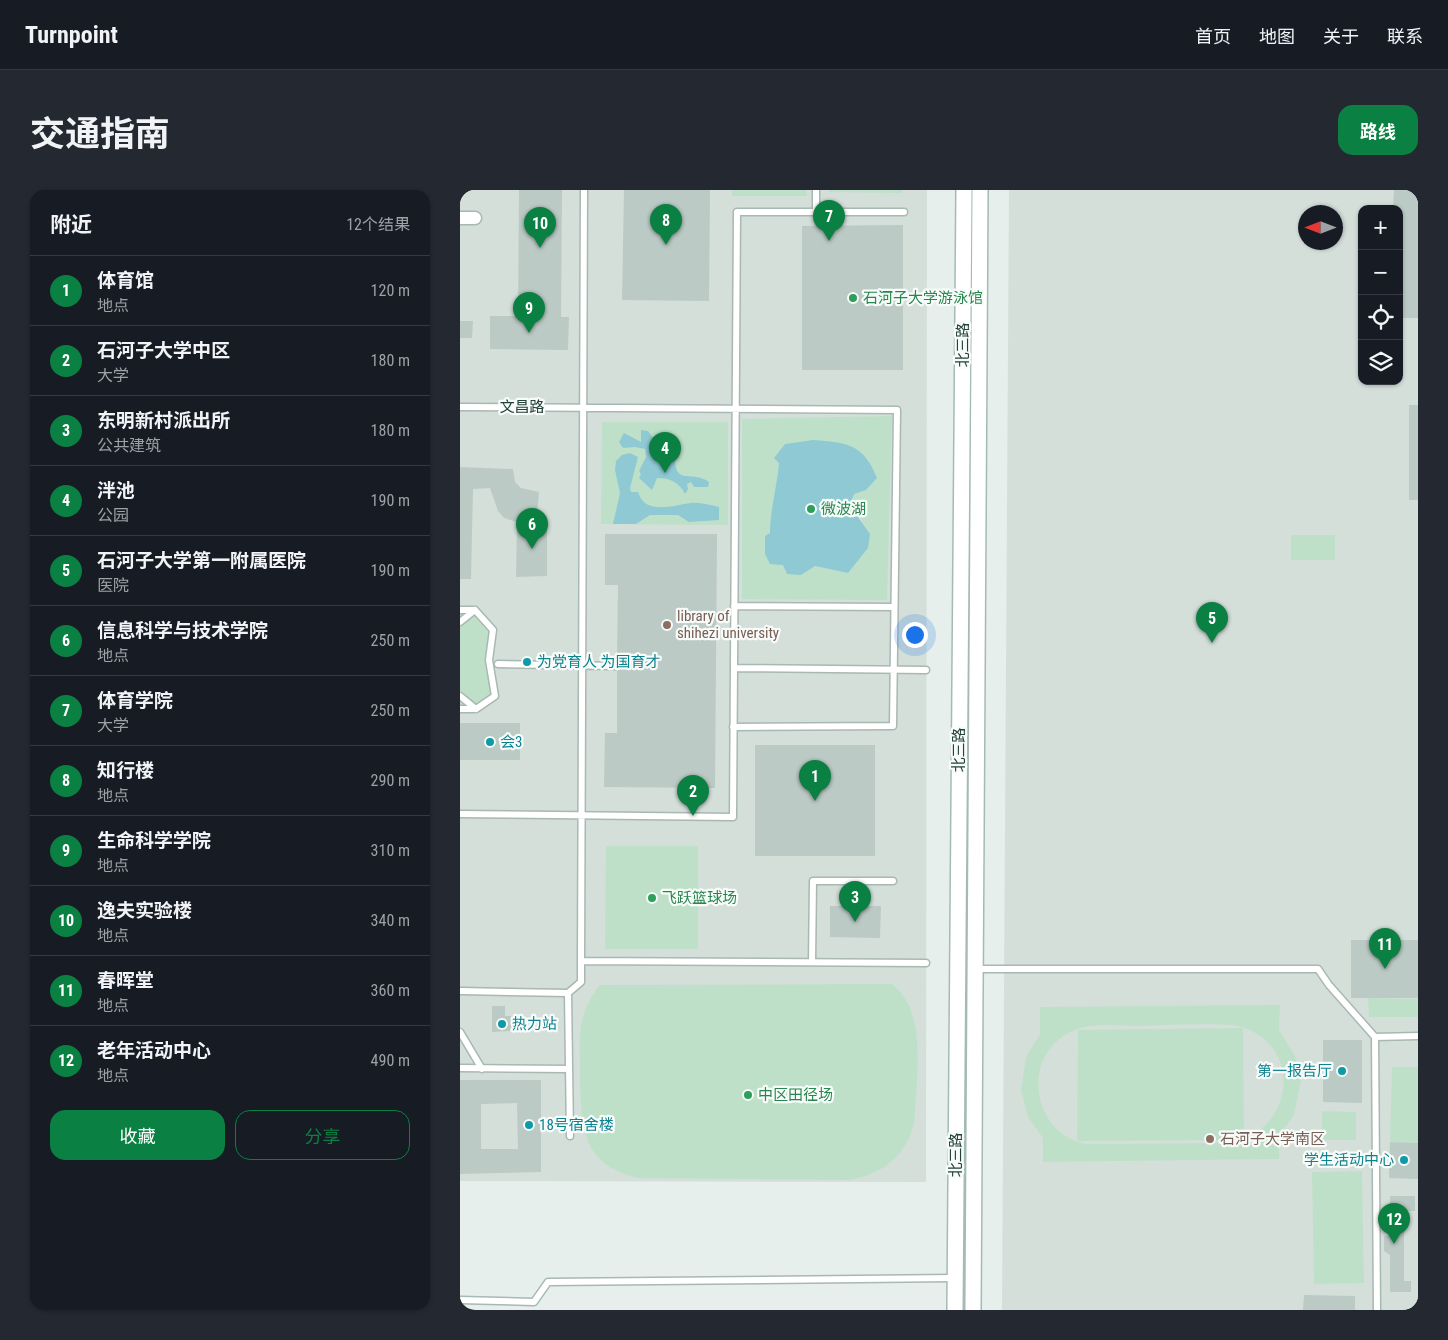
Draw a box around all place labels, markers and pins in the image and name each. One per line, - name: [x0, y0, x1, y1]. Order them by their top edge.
- pin: 7: [813, 200, 845, 241]
- pin: 8: [650, 204, 682, 245]
- pin: 10: [524, 207, 556, 248]
- place label: 石河子大学游泳馆: [863, 289, 983, 307]
- pin: 9: [513, 292, 545, 333]
- marker: 石河子大学游泳馆: [847, 292, 859, 304]
- pin: 4: [649, 432, 681, 473]
- place label: 微波湖: [821, 500, 866, 518]
- marker: 微波湖: [805, 503, 817, 515]
- pin: 6: [516, 508, 548, 549]
- pin: 5: [1196, 602, 1228, 643]
- place label: library of shihezi university: [677, 607, 779, 642]
- marker: library of shihezi university: [661, 619, 673, 631]
- place label: 为党育人 为国育才: [537, 653, 660, 671]
- marker: 为党育人 为国育才: [521, 656, 533, 668]
- place label: 会3: [500, 733, 522, 751]
- marker: 会3: [484, 736, 496, 748]
- pin: 1: [799, 760, 831, 801]
- pin: 2: [677, 775, 709, 816]
- pin: 3: [839, 881, 871, 922]
- place label: 飞跃篮球场: [662, 889, 737, 907]
- marker: 飞跃篮球场: [646, 892, 658, 904]
- pin: 11: [1369, 928, 1401, 969]
- place label: 热力站: [512, 1015, 557, 1033]
- marker: 热力站: [496, 1018, 508, 1030]
- place label: 第一报告厅: [1257, 1062, 1332, 1080]
- marker: 第一报告厅: [1336, 1065, 1348, 1077]
- place label: 中区田径场: [758, 1086, 833, 1104]
- marker: 中区田径场: [742, 1089, 754, 1101]
- place label: 18号宿舍楼: [539, 1116, 614, 1134]
- marker: 18号宿舍楼: [523, 1119, 535, 1131]
- place label: 石河子大学南区: [1220, 1130, 1325, 1148]
- marker: 石河子大学南区: [1204, 1133, 1216, 1145]
- place label: 学生活动中心: [1304, 1151, 1394, 1169]
- marker: 学生活动中心: [1398, 1154, 1410, 1166]
- pin: 12: [1378, 1203, 1410, 1244]

